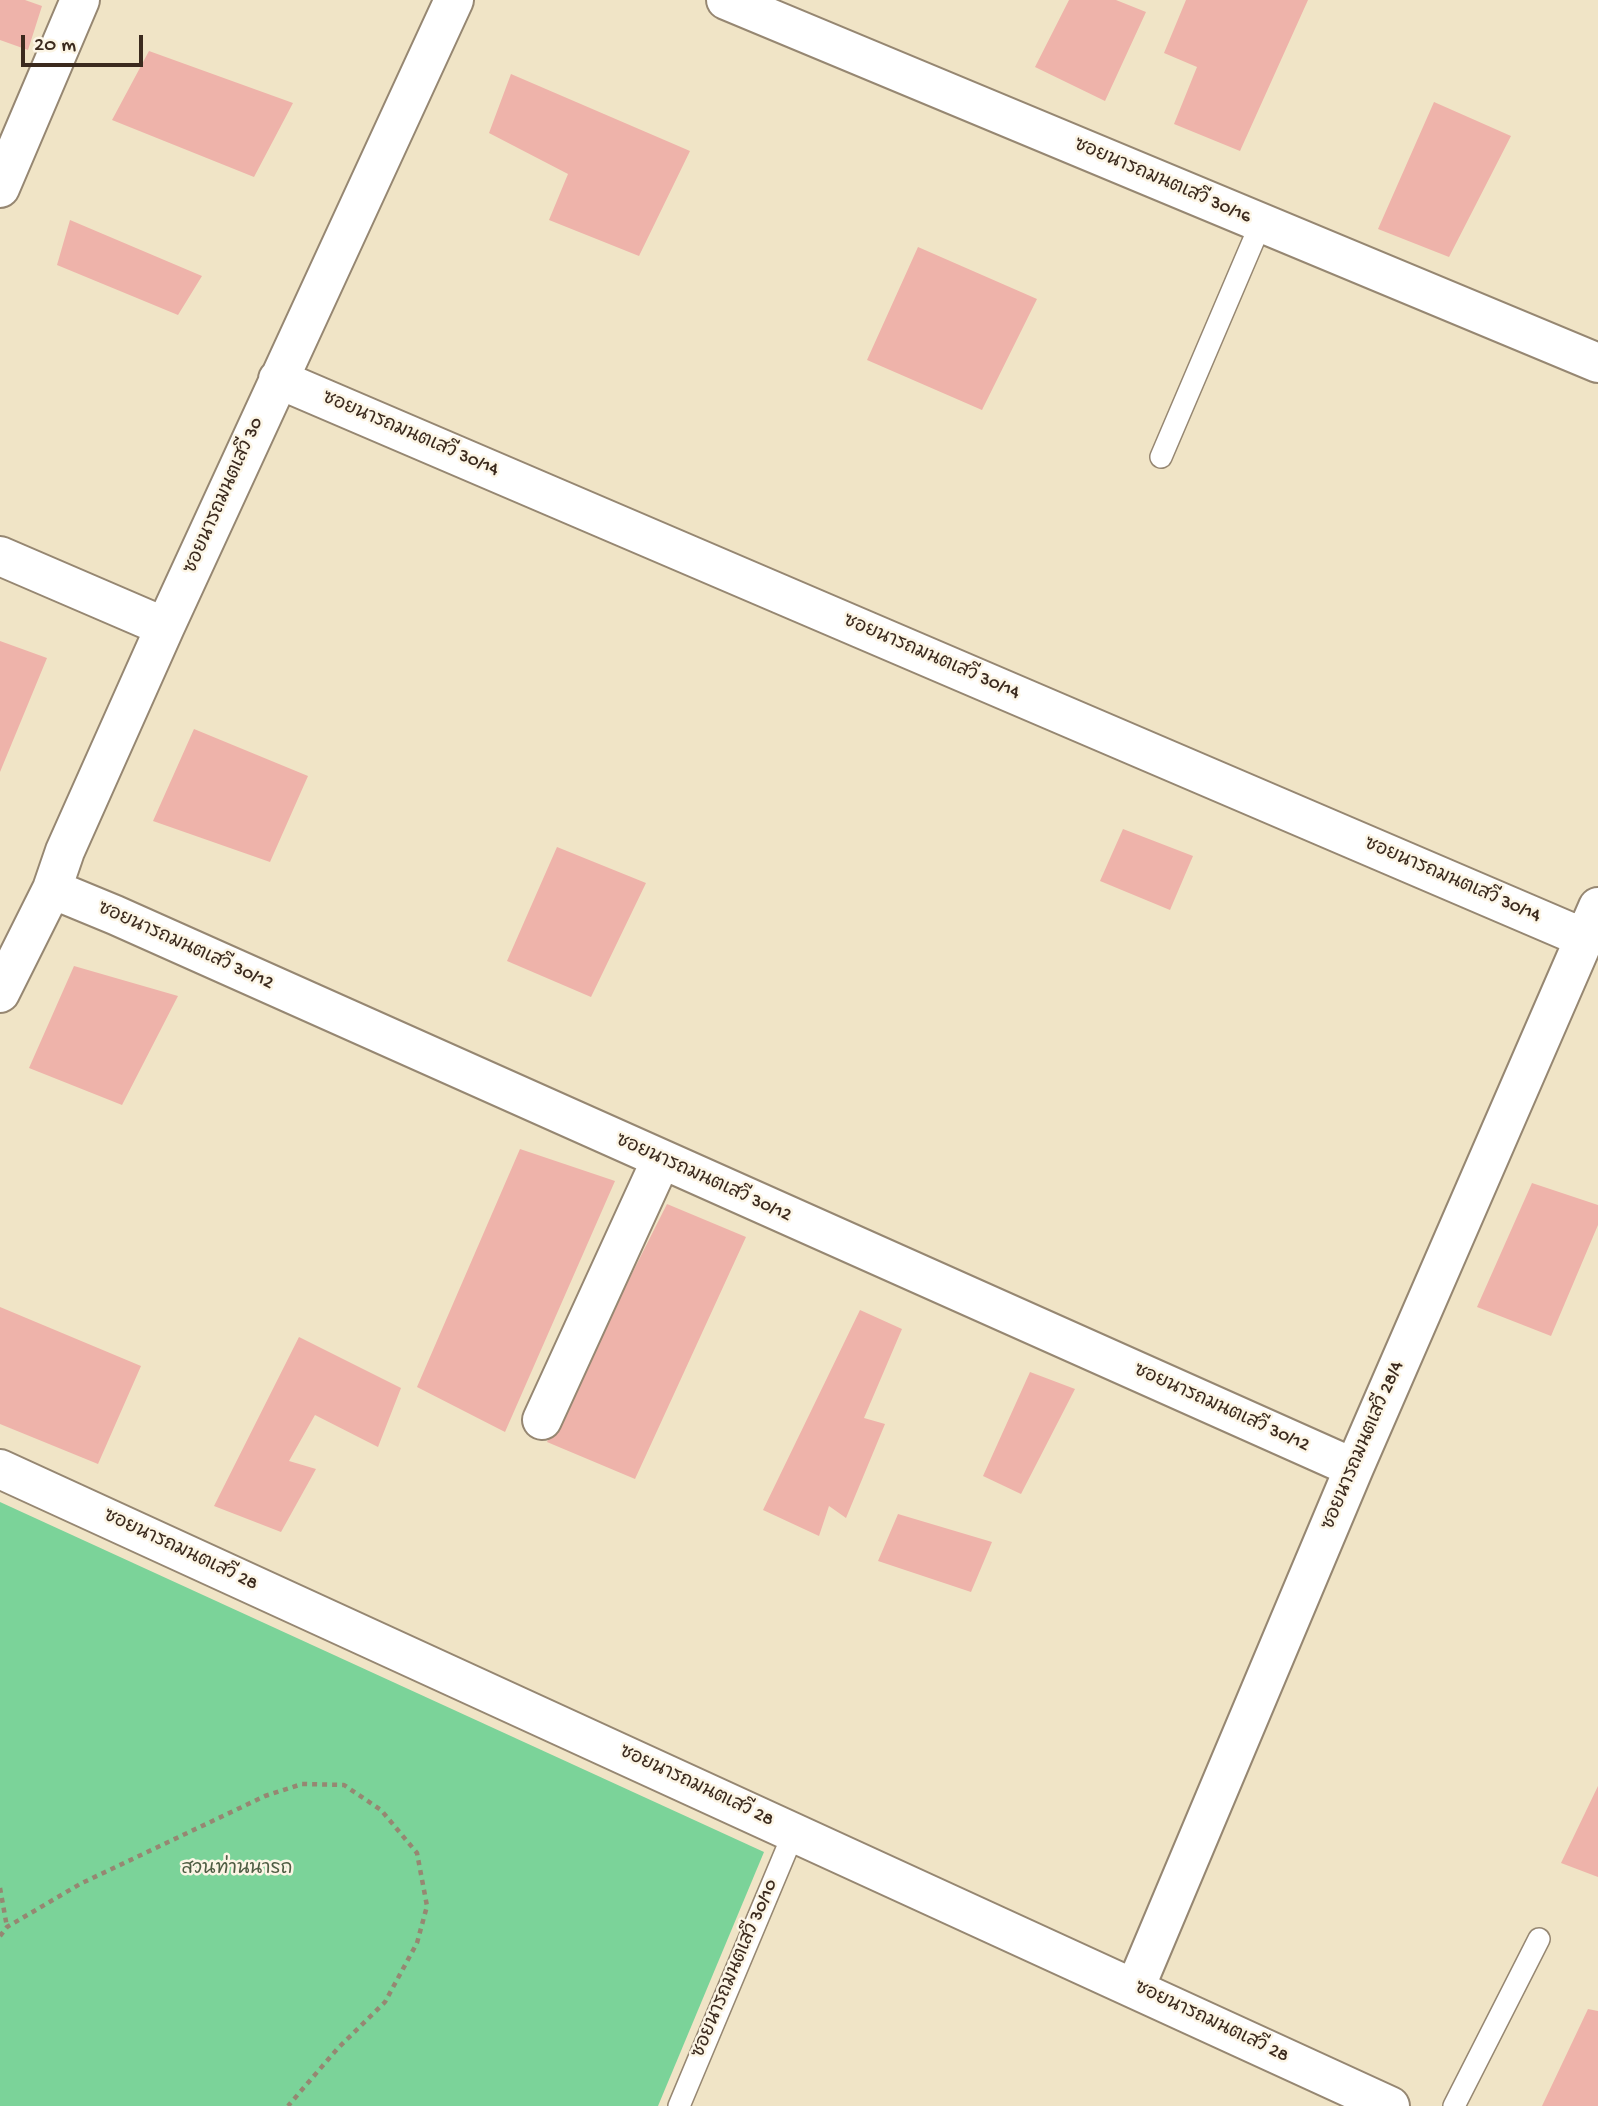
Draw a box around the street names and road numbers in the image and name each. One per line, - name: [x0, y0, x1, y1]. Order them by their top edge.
- street label: ซอยนารถมนตเสวี 30/16: [1070, 134, 1254, 230]
- street label: ซอยนารถมนตเสวี 30/14: [318, 387, 502, 483]
- street label: ซอยนารถมนตเสวี 30: [180, 414, 270, 578]
- street label: ซอยนารถมนตเสวี 30/14: [839, 610, 1023, 706]
- street label: ซอยนารถมนตเสวี 30/14: [1360, 833, 1544, 929]
- street label: ซอยนารถมนตเสวี 30/12: [93, 898, 277, 996]
- street label: ซอยนารถมนตเสวี 30/12: [611, 1130, 795, 1228]
- street label: ซอยนารถมนตเสวี 28/4: [1318, 1358, 1410, 1534]
- street label: ซอยนารถมนตเสวี 30/12: [1129, 1360, 1313, 1458]
- street label: ซอยนารถมนตเสวี 28: [99, 1505, 261, 1597]
- street label: ซอยนารถมนตเสวี 28: [615, 1741, 777, 1833]
- street label: ซอยนารถมนตเสวี 30/10: [688, 1876, 784, 2062]
- street label: ซอยนารถมนตเสวี 28: [1130, 1977, 1292, 2069]

